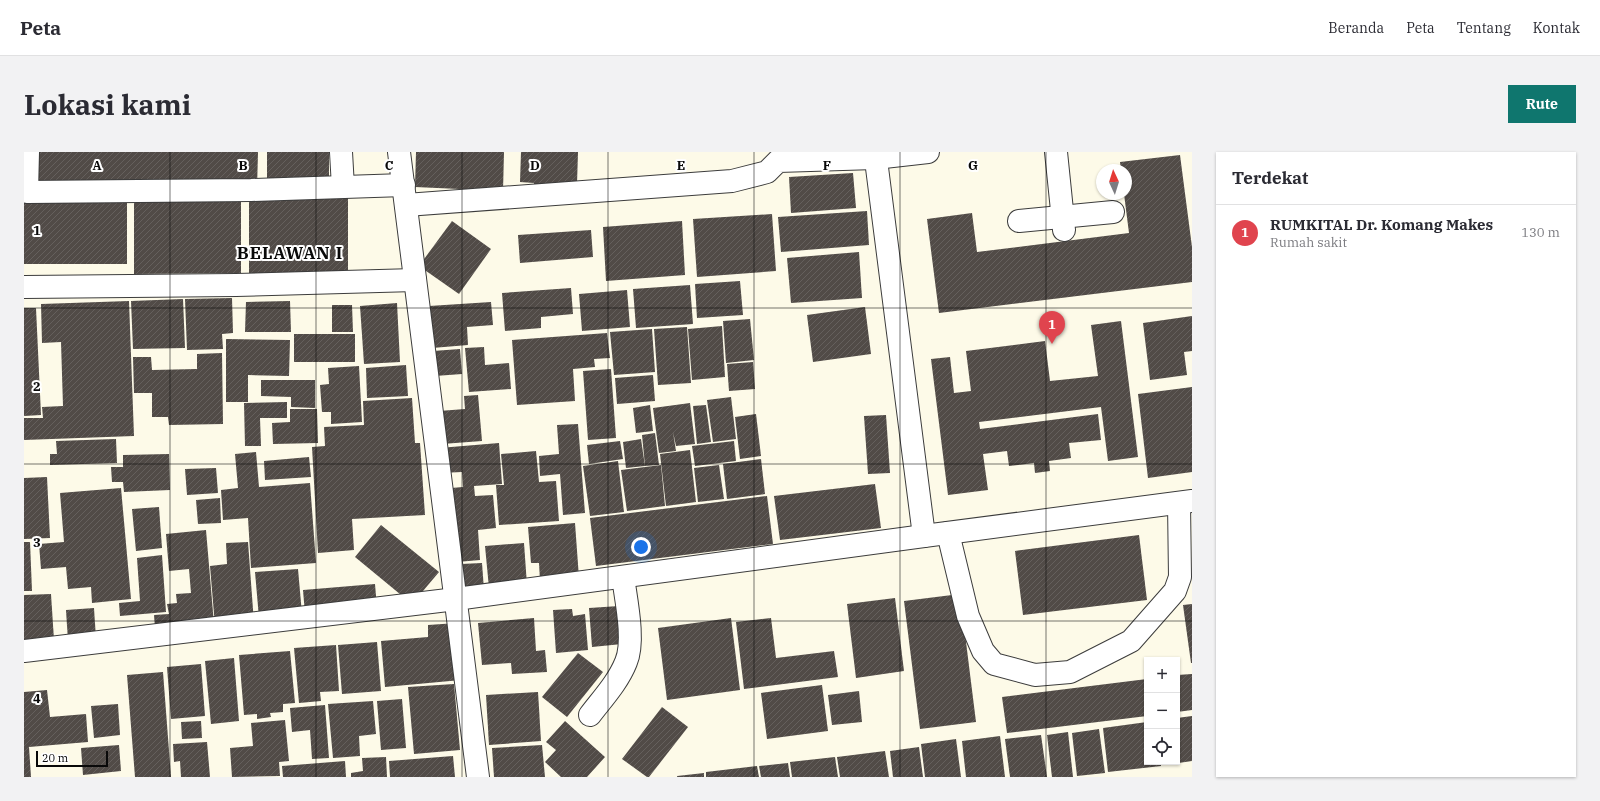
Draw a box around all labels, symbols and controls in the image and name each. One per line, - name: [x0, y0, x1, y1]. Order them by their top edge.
- text: Peta: [20, 16, 61, 40]
- text: Beranda: [1328, 19, 1384, 37]
- text: Peta: [1406, 19, 1435, 37]
- text: Tentang: [1457, 19, 1511, 37]
- text: Kontak: [1533, 19, 1580, 37]
- button: Rute: [1508, 85, 1576, 123]
- text: Lokasi kami: [24, 86, 191, 123]
- text: A: [92, 157, 102, 174]
- text: B: [238, 157, 248, 174]
- text: C: [385, 157, 394, 174]
- text: D: [530, 157, 540, 174]
- text: E: [677, 157, 685, 174]
- text: F: [823, 157, 831, 174]
- text: G: [968, 157, 978, 174]
- north arrow: [1096, 164, 1132, 200]
- text: Terdekat: [1232, 167, 1308, 189]
- text: RUMKITAL Dr. Komang Makes: [1270, 215, 1493, 234]
- text: 1: [33, 222, 41, 239]
- text: 1: [1241, 224, 1249, 241]
- text: 130 m: [1521, 224, 1560, 241]
- text: Rumah sakit: [1270, 234, 1347, 251]
- district label: BELAWAN I: [237, 242, 343, 264]
- pin: 1: [1039, 311, 1065, 344]
- text: 2: [33, 378, 41, 395]
- text: 3: [33, 534, 41, 551]
- your location: [631, 537, 651, 557]
- map controls: [1144, 657, 1180, 765]
- button: +: [1144, 657, 1180, 693]
- text: 4: [33, 690, 41, 707]
- button: −: [1144, 693, 1180, 729]
- button: locate: [1144, 729, 1180, 765]
- scale bar: [36, 749, 108, 768]
- text: 20 m: [42, 751, 68, 765]

